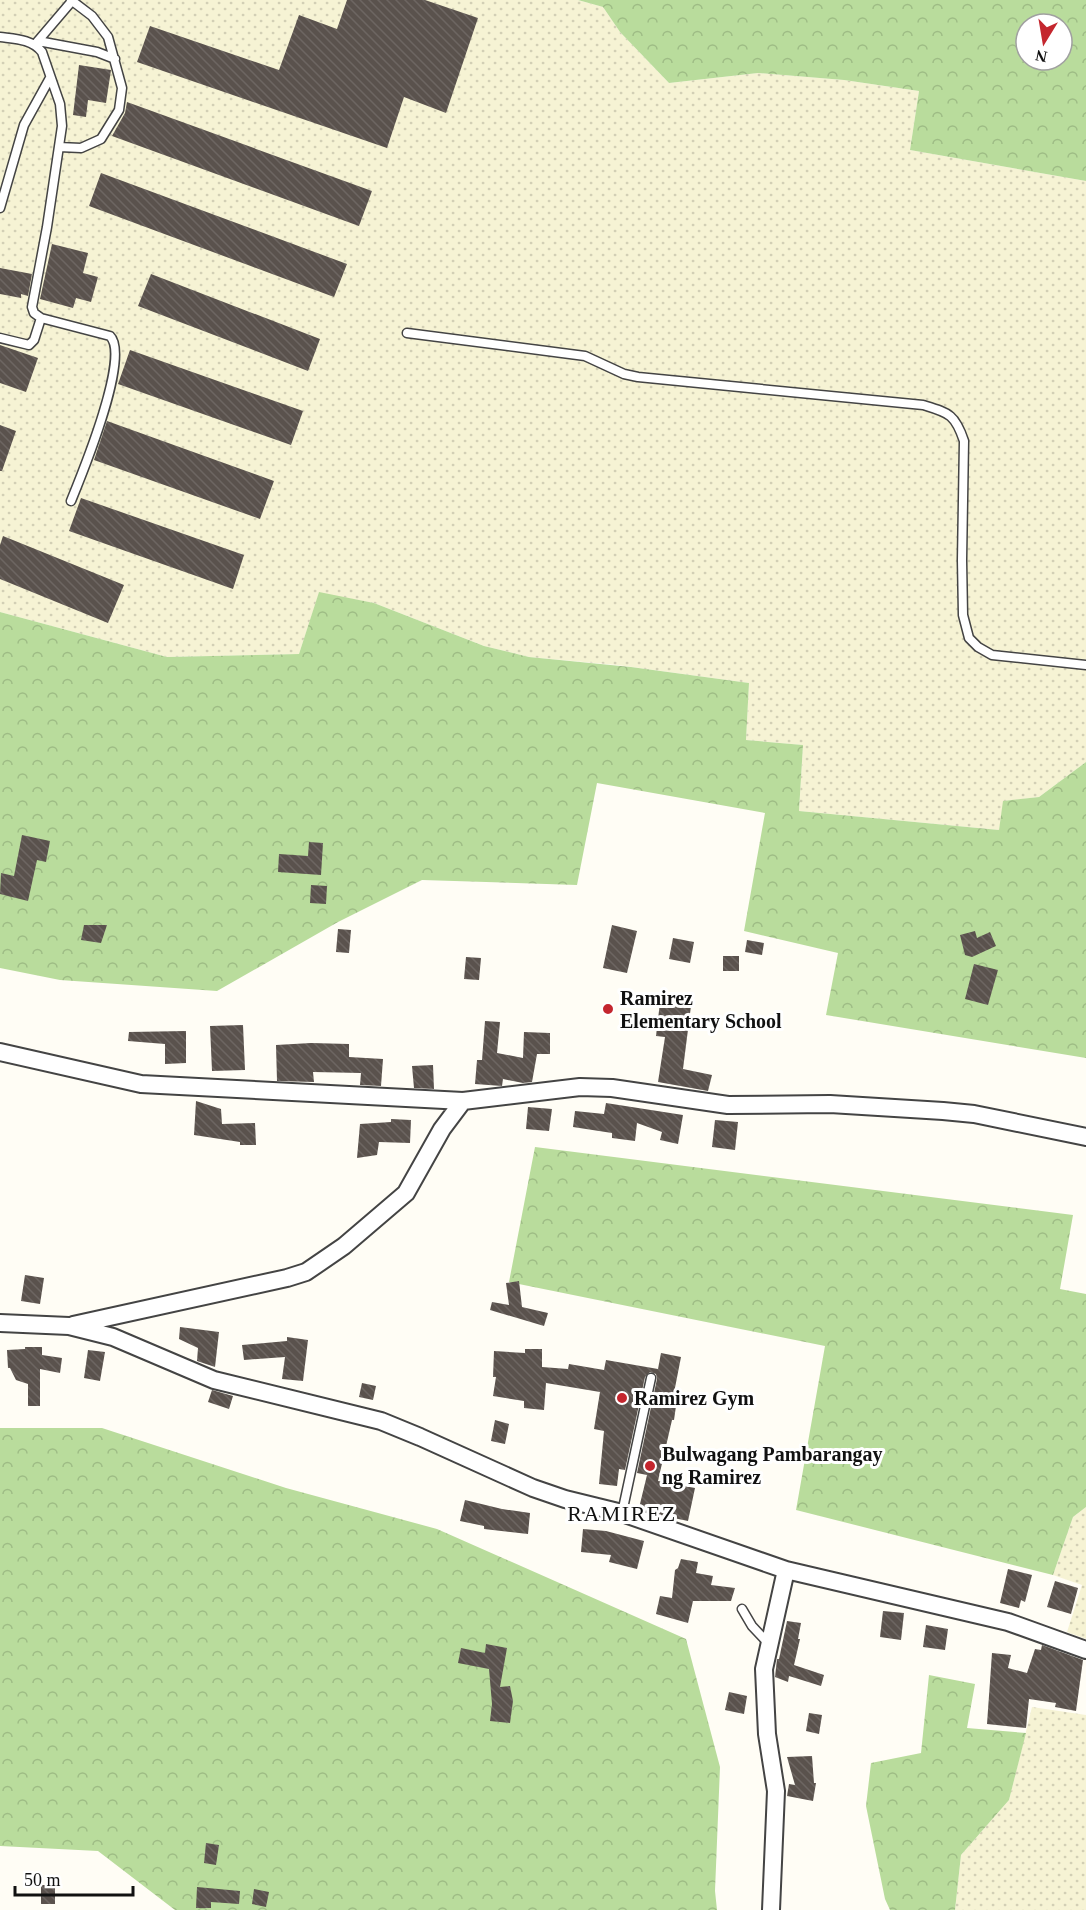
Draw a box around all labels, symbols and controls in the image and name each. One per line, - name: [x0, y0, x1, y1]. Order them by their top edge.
- north arrow: [1014, 12, 1074, 72]
- text: N: [1034, 47, 1049, 66]
- place label: Ramirez Elementary School: [620, 987, 782, 1033]
- marker: Ramirez Elementary School: [601, 1002, 615, 1016]
- place label: Ramirez Gym: [634, 1387, 754, 1410]
- marker: Ramirez Gym: [615, 1391, 629, 1405]
- place label: Bulwagang Pambarangay ng Ramirez: [662, 1443, 883, 1489]
- marker: Bulwagang Pambarangay ng Ramirez: [643, 1459, 657, 1473]
- district label: RAMIREZ: [567, 1501, 677, 1526]
- scale bar: [15, 1859, 134, 1897]
- text: 50 m: [24, 1870, 61, 1890]

